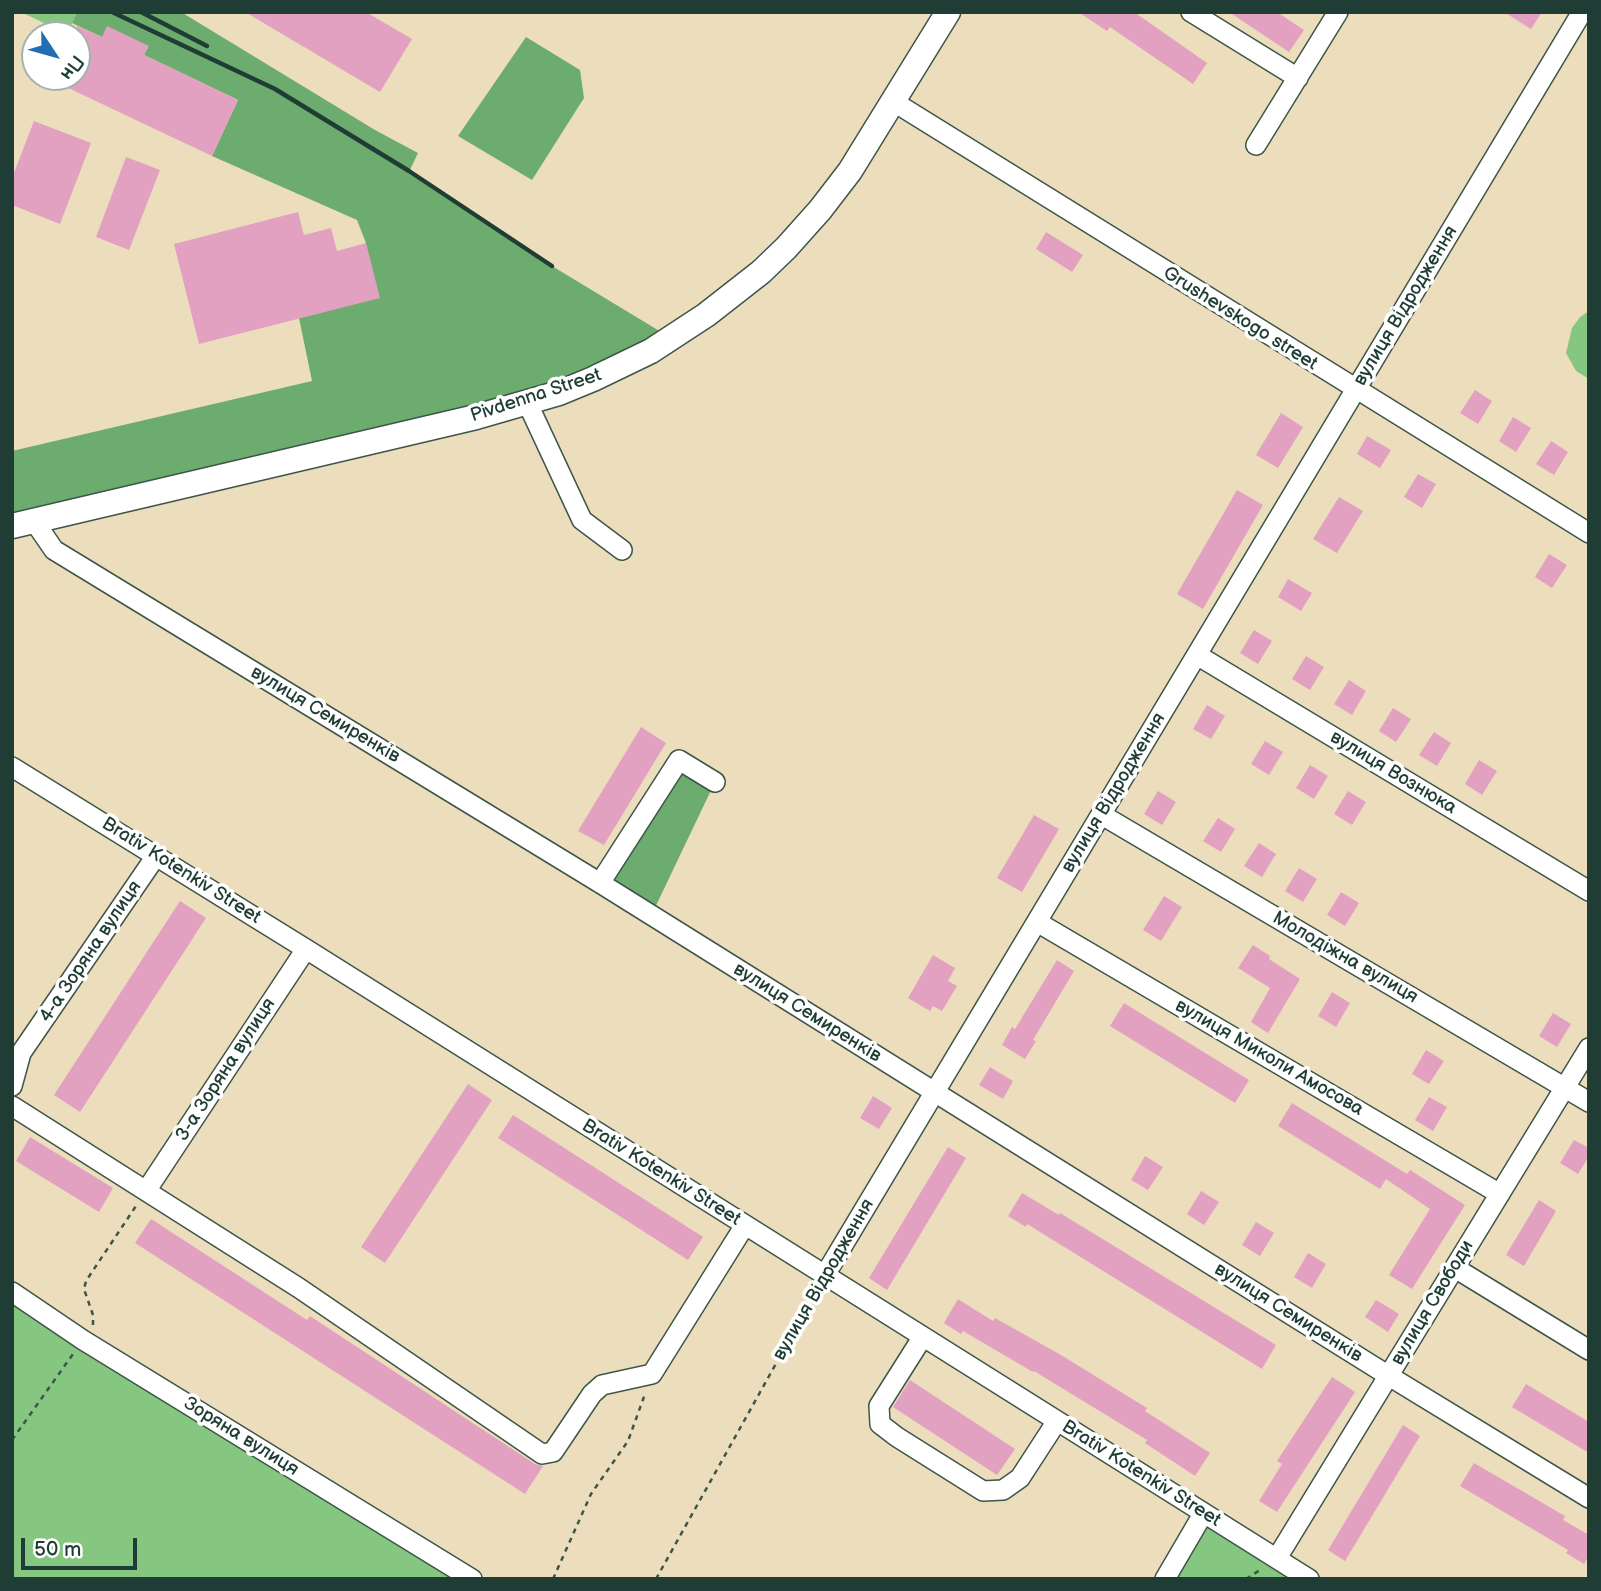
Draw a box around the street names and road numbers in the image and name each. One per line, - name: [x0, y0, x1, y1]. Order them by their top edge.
- street label: вулиця Відродження: [1349, 222, 1463, 390]
- street label: Grushevskogo street: [1158, 262, 1322, 376]
- street label: Pivdenna Street: [468, 364, 604, 428]
- street label: вулиця Семиренків: [246, 661, 404, 769]
- street label: вулиця Відродження: [1057, 709, 1171, 877]
- street label: вулиця Вознюка: [1325, 726, 1461, 820]
- street label: Brativ Kotenkiv Street: [97, 813, 265, 929]
- street label: 4-а Зоряна вулиця: [35, 877, 147, 1027]
- street label: Молодіжна вулиця: [1268, 907, 1422, 1009]
- street label: вулиця Семиренків: [729, 958, 885, 1068]
- street label: 3-а Зоряна вулиця: [171, 994, 281, 1146]
- street label: вулиця Миколи Амосова: [1171, 995, 1367, 1121]
- street label: Brativ Kotenkiv Street: [577, 1115, 745, 1231]
- street label: вулиця Відродження: [768, 1195, 880, 1365]
- street label: вулиця Свободи: [1387, 1236, 1479, 1370]
- street label: вулиця Семиренків: [1210, 1258, 1366, 1368]
- street label: Зоряна вулиця: [179, 1393, 303, 1481]
- street label: Brativ Kotenkiv Street: [1057, 1416, 1225, 1532]

